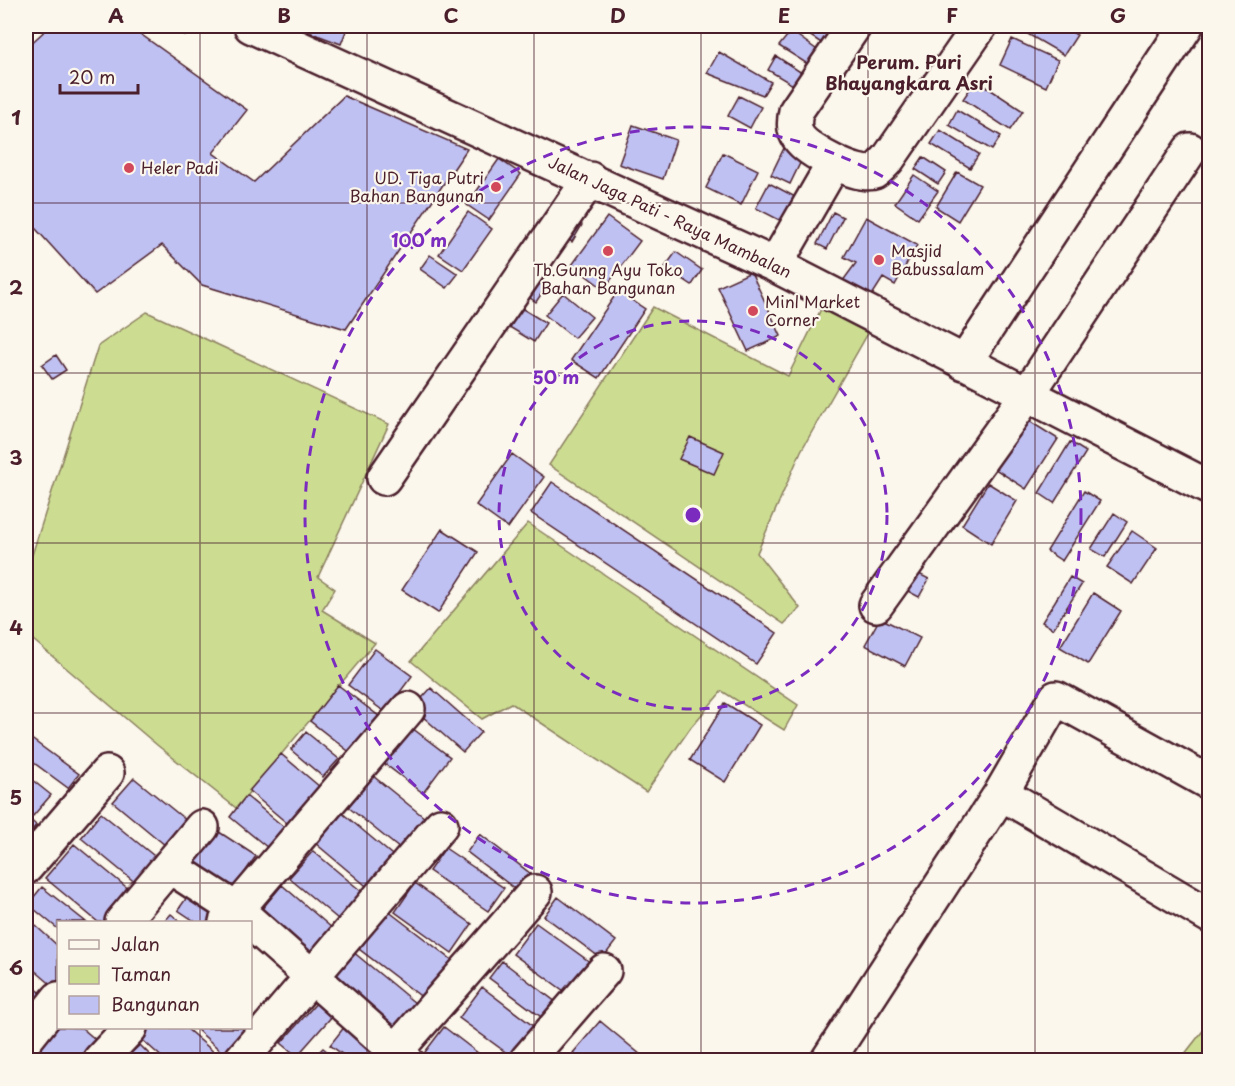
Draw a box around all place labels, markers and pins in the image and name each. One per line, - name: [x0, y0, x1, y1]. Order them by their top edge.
- place label: Heler Padi: [141, 155, 219, 179]
- marker: Heler Padi: [122, 161, 136, 175]
- place label: UD. Tiga Putri Bahan Bangunan: [349, 165, 484, 207]
- marker: UD. Tiga Putri Bahan Bangunan: [489, 180, 503, 194]
- place label: Masjid Babussalam: [891, 238, 984, 280]
- marker: Tb.Gunng Ayu Toko Bahan Bangunan: [601, 244, 615, 258]
- marker: Masjid Babussalam: [872, 253, 886, 267]
- place label: Tb.Gunng Ayu Toko Bahan Bangunan: [533, 257, 683, 299]
- place label: Minl Market Corner: [765, 289, 860, 331]
- marker: Minl Market Corner: [746, 304, 760, 318]
- centre of rings: [683, 505, 703, 525]

